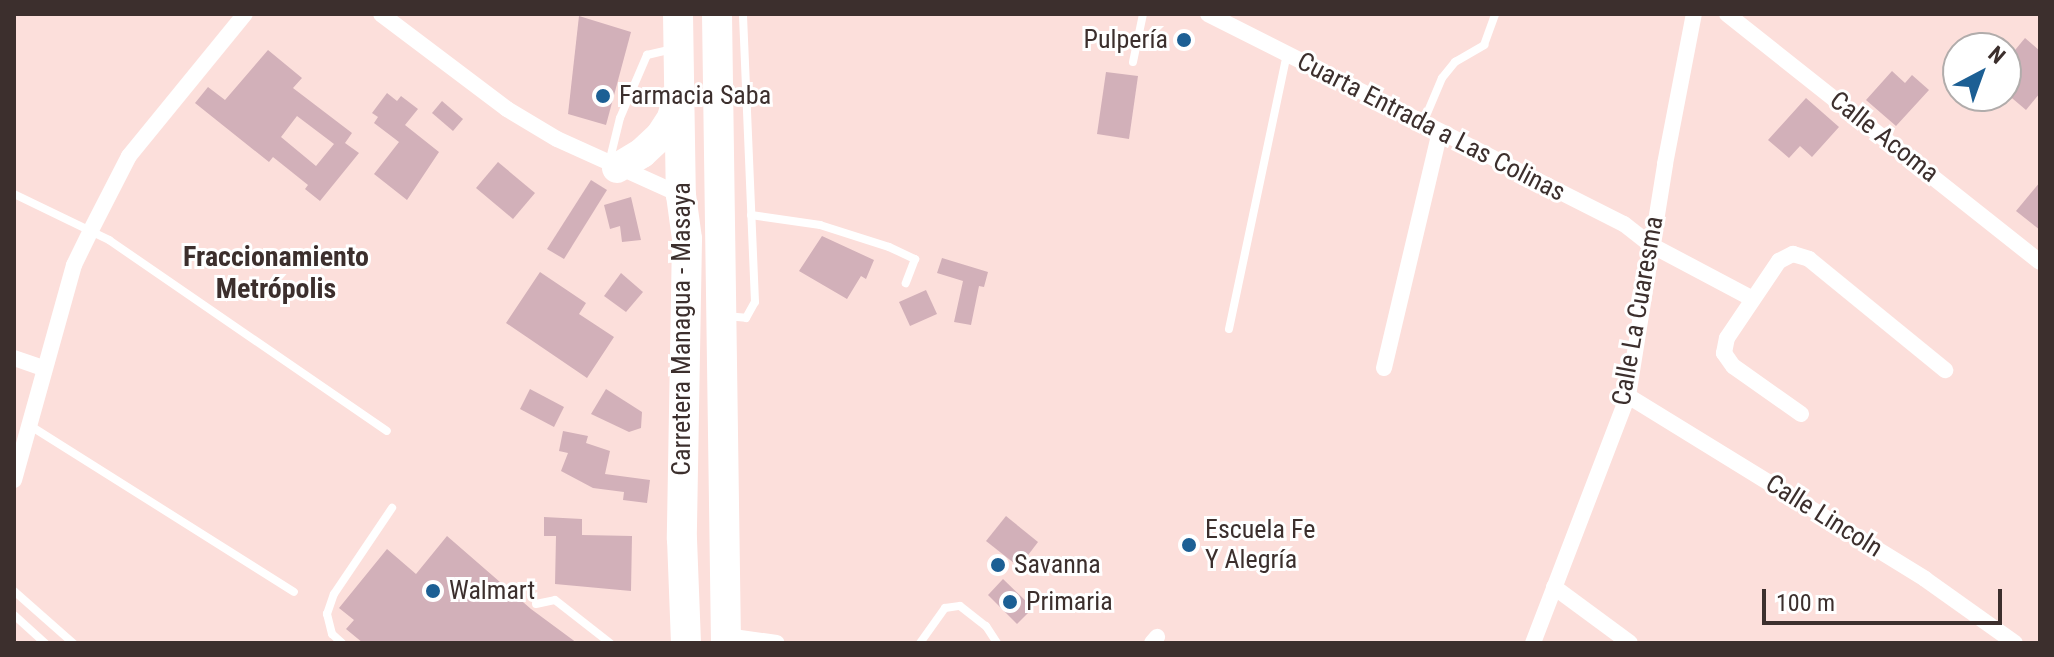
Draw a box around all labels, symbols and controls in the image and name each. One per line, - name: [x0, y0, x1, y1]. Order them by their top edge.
- place label: Pulpería: [1084, 24, 1168, 56]
- marker: Pulpería: [1175, 31, 1193, 49]
- north arrow: [1942, 32, 2022, 112]
- text: N: [1983, 41, 2010, 69]
- street label: Cuarta Entrada a Las Colinas: [1292, 46, 1570, 208]
- place label: Farmacia Saba: [619, 80, 771, 112]
- street label: Calle Acoma: [1823, 85, 1945, 189]
- marker: Farmacia Saba: [594, 87, 612, 105]
- street label: Carretera Managua - Masaya: [666, 182, 698, 476]
- street label: Calle La Cuaresma: [1606, 214, 1670, 408]
- district label: Fraccionamiento Metrópolis: [183, 240, 369, 306]
- street label: Calle Lincoln: [1760, 468, 1888, 564]
- place label: Escuela Fe Y Alegría: [1205, 514, 1315, 576]
- marker: Escuela Fe Y Alegría: [1180, 536, 1198, 554]
- place label: Savanna: [1014, 549, 1101, 581]
- marker: Savanna: [989, 556, 1007, 574]
- scale bar: [1766, 573, 2006, 623]
- place label: Walmart: [449, 575, 535, 607]
- marker: Walmart: [424, 582, 442, 600]
- place label: Primaria: [1026, 586, 1113, 618]
- text: 100 m: [1776, 589, 1835, 617]
- marker: Primaria: [1001, 593, 1019, 611]

